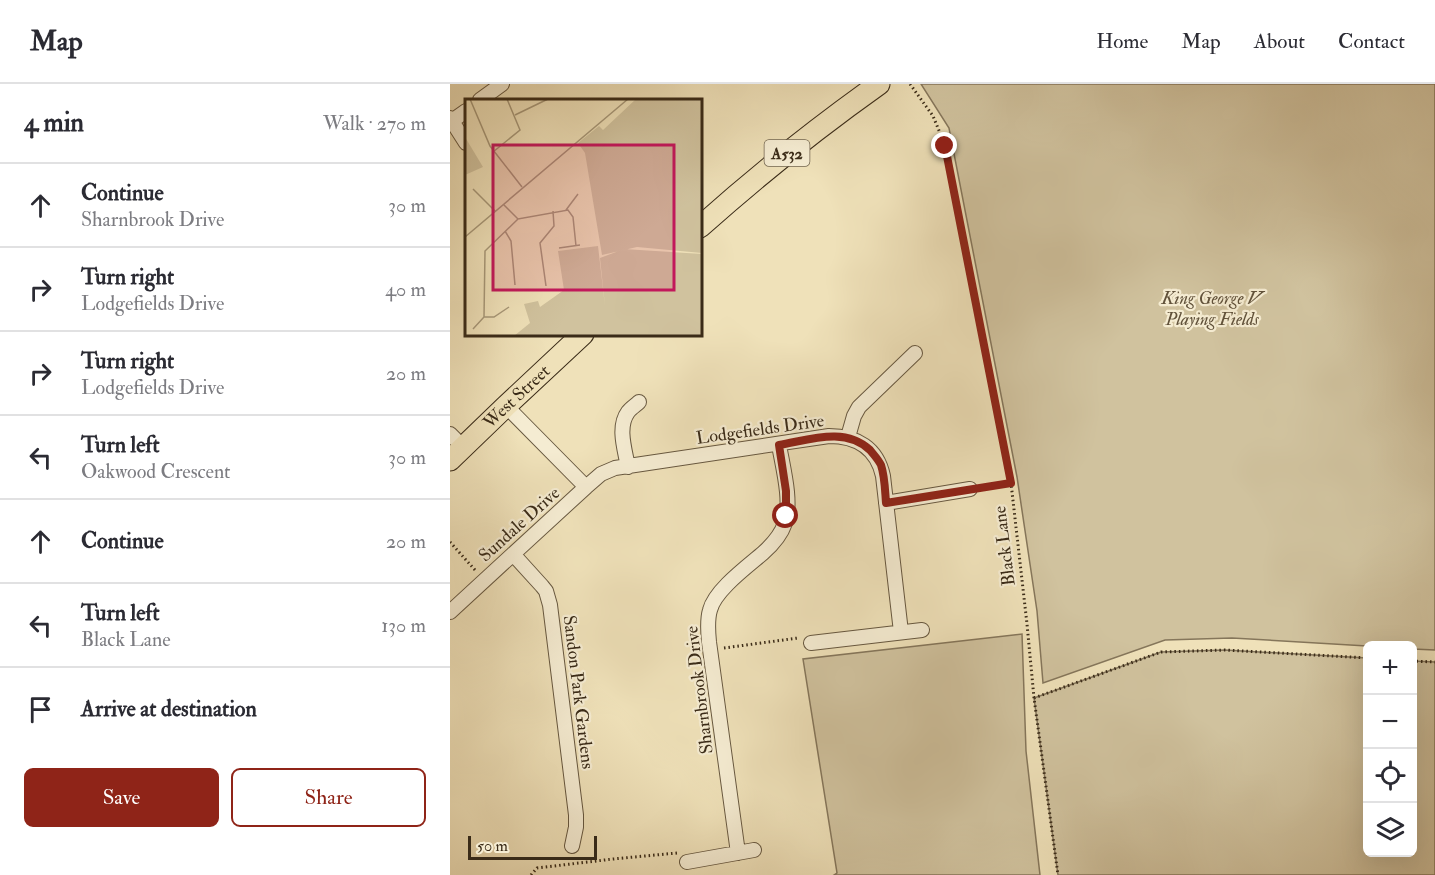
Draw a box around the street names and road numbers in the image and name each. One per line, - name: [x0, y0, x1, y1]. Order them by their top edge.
- road number: A532: [764, 140, 810, 166]
- street label: West Street: [478, 360, 555, 434]
- street label: Lodgefields Drive: [695, 409, 826, 450]
- street label: Sundale Drive: [474, 481, 565, 567]
- street label: Black Lane: [988, 504, 1021, 587]
- street label: Sandon Park Gardens: [558, 614, 599, 770]
- street label: Sharnbrook Drive: [680, 624, 719, 755]

